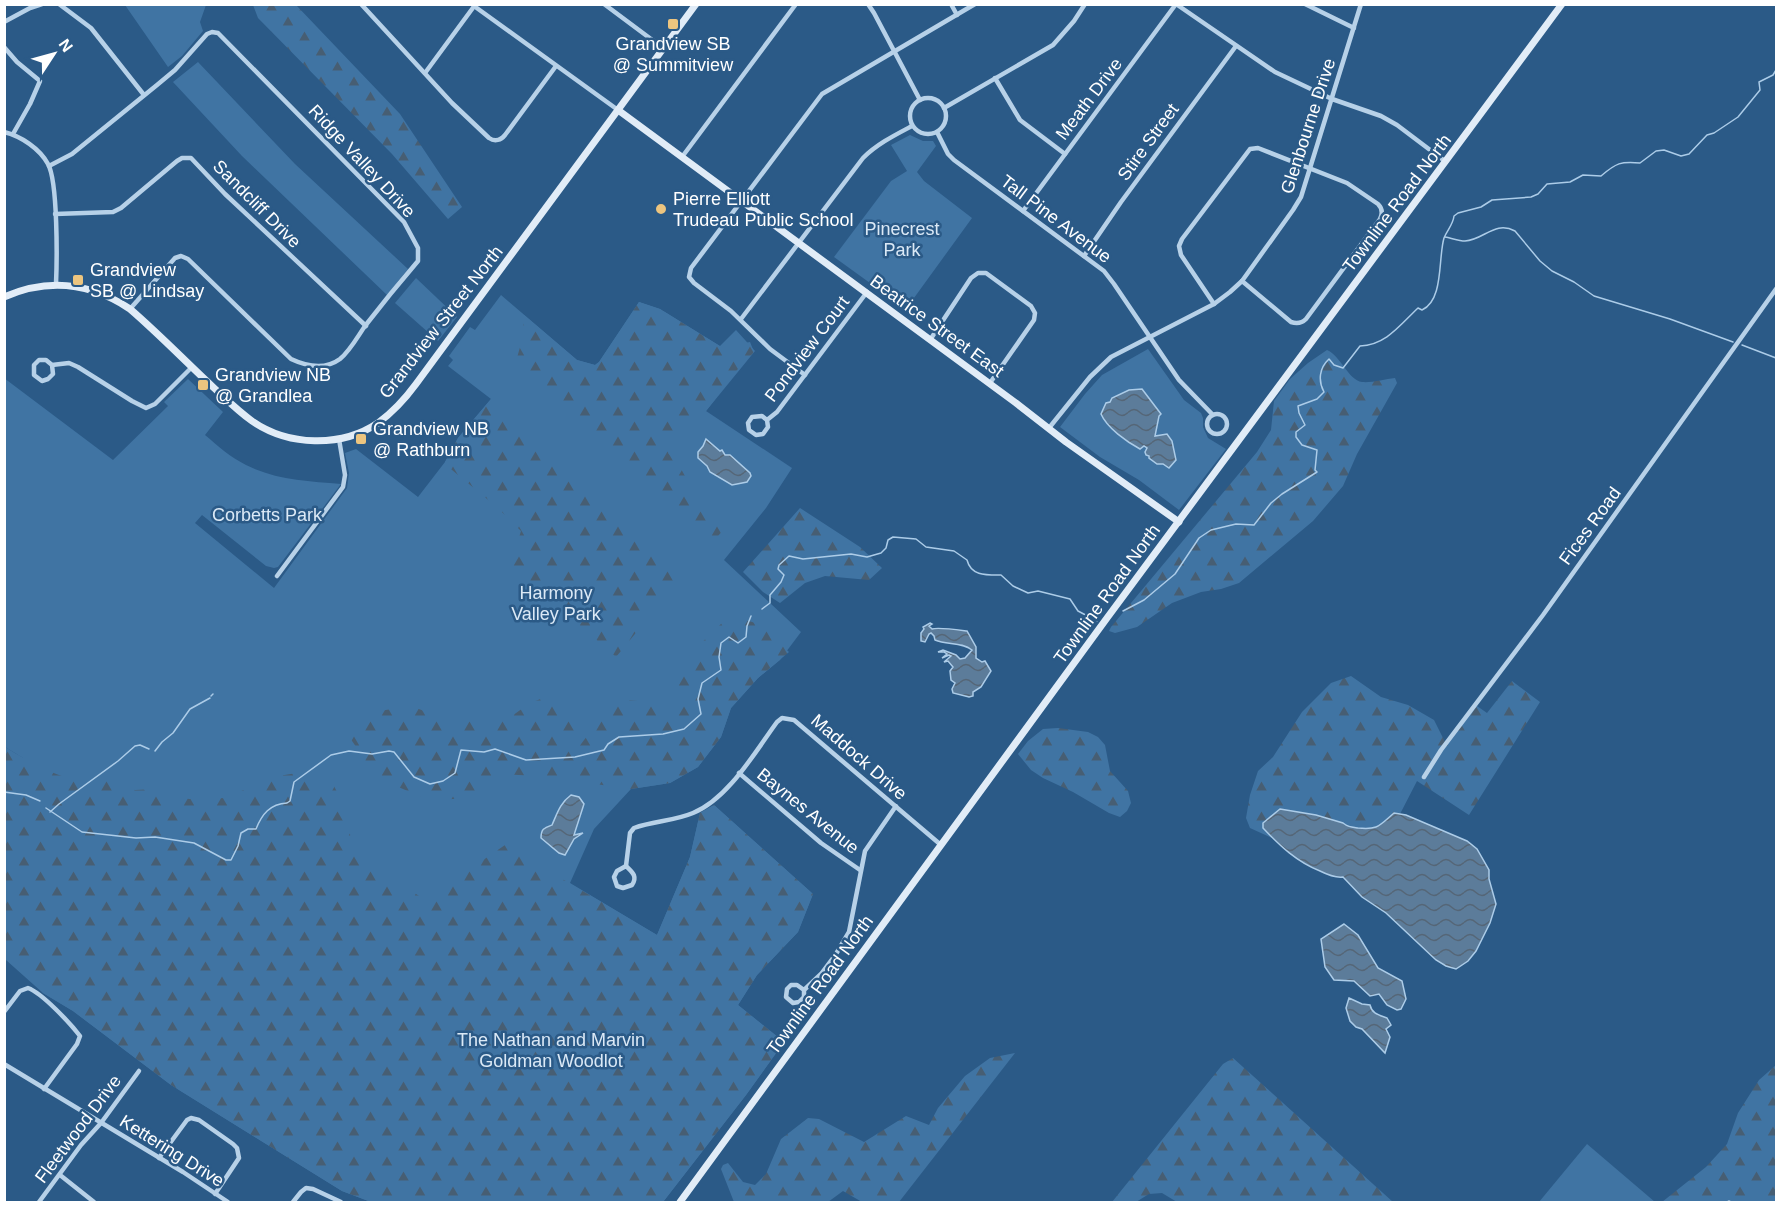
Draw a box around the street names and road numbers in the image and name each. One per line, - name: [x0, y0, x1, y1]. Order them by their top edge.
- street label: Meath Drive: [1052, 54, 1126, 144]
- street label: Glenbourne Drive: [1277, 56, 1339, 196]
- street label: Stire Street: [1113, 100, 1183, 184]
- street label: Ridge Valley Drive: [305, 101, 419, 221]
- street label: Townline Road North: [1339, 130, 1455, 276]
- street label: Sandcliff Drive: [209, 156, 305, 252]
- street label: Tall Pine Avenue: [997, 171, 1115, 267]
- street label: Grandview Street North: [375, 242, 507, 402]
- street label: Beatrice Street East: [866, 271, 1008, 381]
- street label: Pondview Court: [761, 292, 853, 406]
- street label: Fices Road: [1555, 483, 1625, 569]
- street label: Townline Road North: [1050, 521, 1164, 667]
- street label: Maddock Drive: [807, 710, 911, 804]
- street label: Baynes Avenue: [753, 764, 863, 858]
- street label: Townline Road North: [763, 912, 877, 1058]
- street label: Fleetwood Drive: [31, 1071, 125, 1187]
- street label: Kettering Drive: [116, 1111, 228, 1191]

